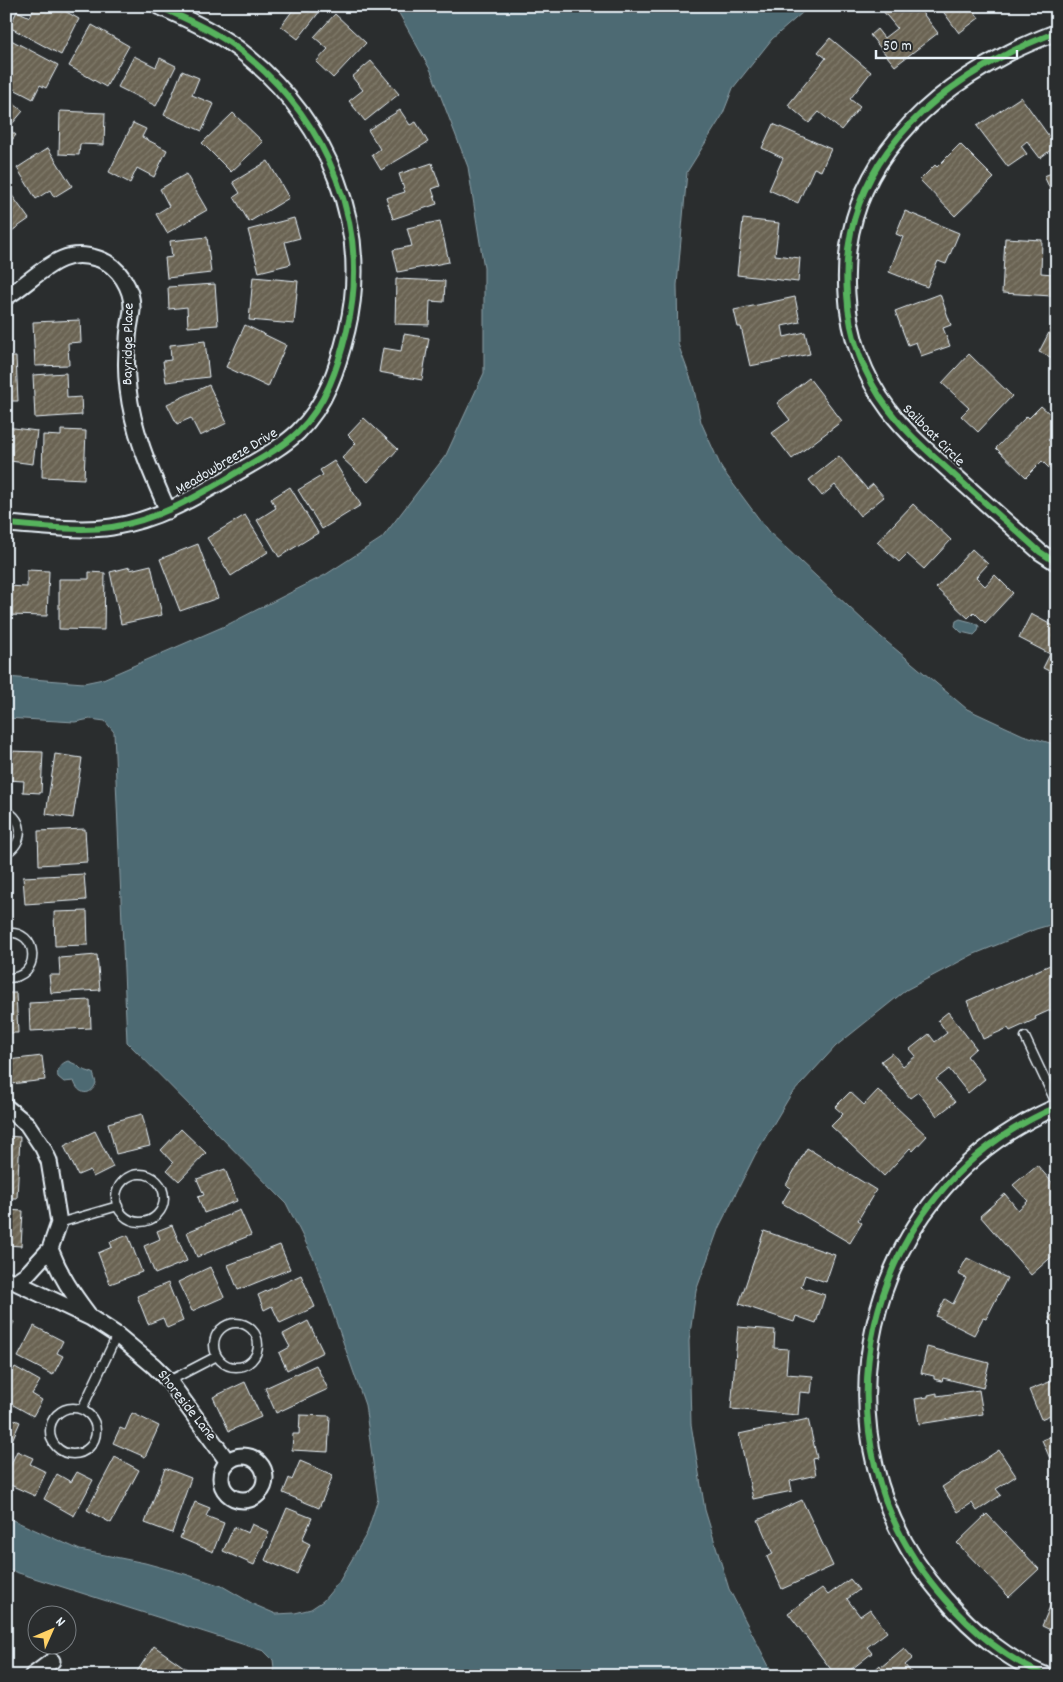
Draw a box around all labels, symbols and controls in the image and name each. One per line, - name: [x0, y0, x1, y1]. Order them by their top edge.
- scale bar: [876, 28, 1017, 60]
- text: 50 m: [883, 36, 912, 58]
- street label: Bayridge Place: [117, 302, 141, 385]
- street label: Sailboat Circle: [897, 400, 970, 473]
- street label: Meadowbreeze Drive: [172, 423, 283, 501]
- street label: Shoreside Lane: [151, 1366, 221, 1447]
- north arrow: [28, 1604, 78, 1654]
- text: N: [50, 1613, 69, 1632]

